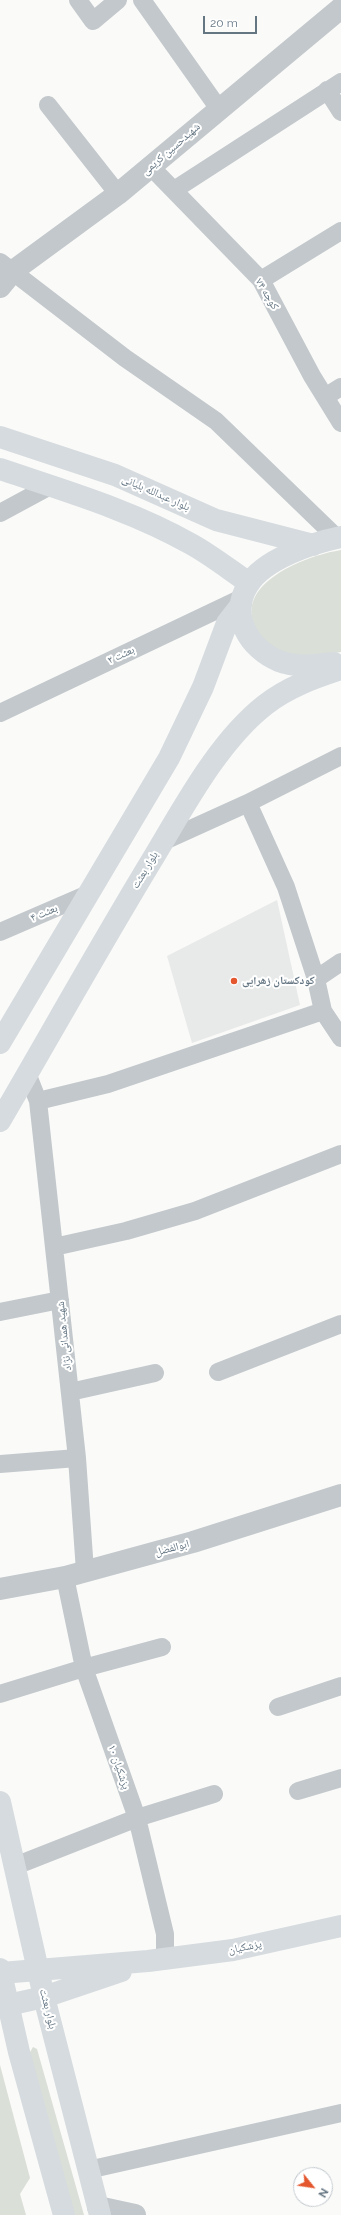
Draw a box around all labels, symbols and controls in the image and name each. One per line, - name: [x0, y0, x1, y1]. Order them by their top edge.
- scale bar: [205, 8, 259, 34]
- text: 20 m: [210, 16, 238, 30]
- street label: شهیدحسین کریمی: [139, 120, 203, 178]
- street label: کوچه ۷۴: [252, 276, 282, 312]
- street label: بلوار عبدالله بلیانی: [120, 472, 192, 514]
- street label: بعثت ۲: [105, 643, 137, 667]
- street label: بلوار بعثت: [129, 849, 161, 891]
- street label: بعثت ۴: [28, 901, 60, 925]
- place label: کودکستان زهرایی: [242, 974, 315, 988]
- marker: کودکستان زهرایی: [229, 976, 239, 986]
- street label: شهید همدانی نژاد: [54, 1301, 74, 1371]
- street label: ابوالفضل: [153, 1537, 191, 1559]
- street label: پزشکیان ۱۰: [105, 1743, 133, 1791]
- street label: پزشکیان: [227, 1937, 263, 1957]
- street label: بلوار بعثت: [37, 1987, 59, 2031]
- north arrow: [293, 2167, 333, 2207]
- text: N: [315, 2186, 331, 2200]

